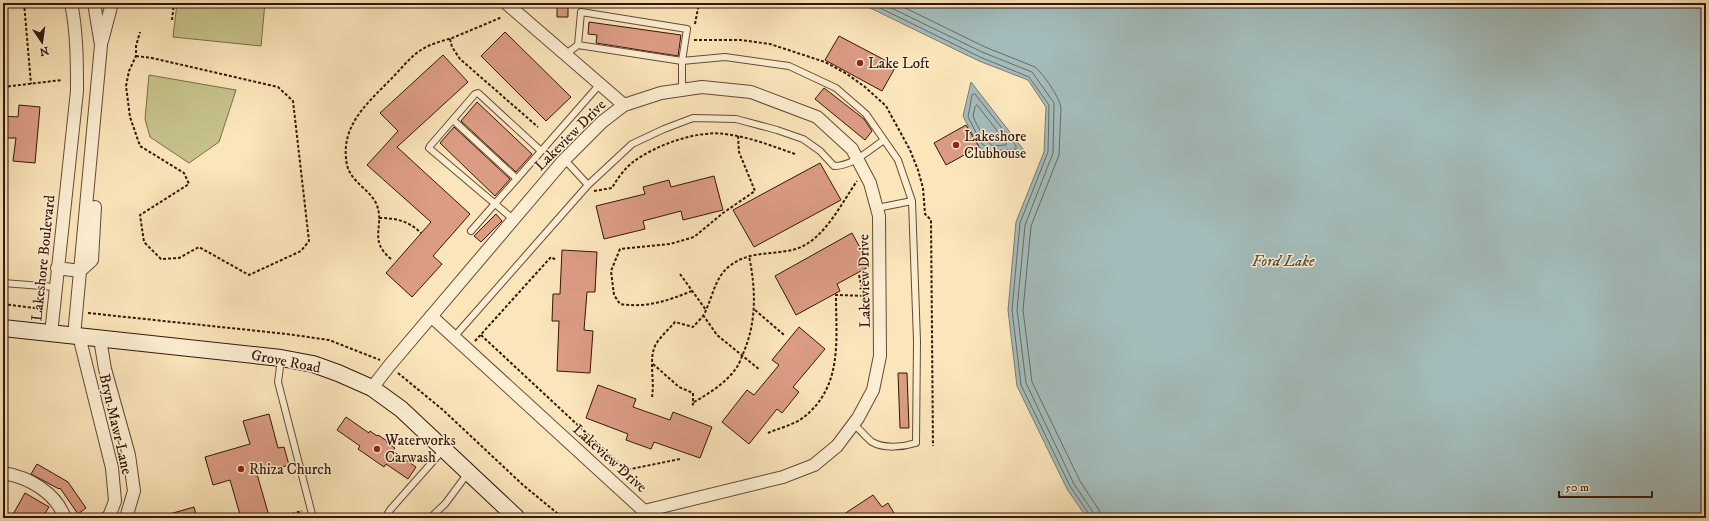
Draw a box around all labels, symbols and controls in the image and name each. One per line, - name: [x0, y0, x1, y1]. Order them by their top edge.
- north arrow: [22, 22, 62, 62]
- text: N: [38, 43, 50, 59]
- place label: Lake Loft: [868, 54, 930, 73]
- marker: Lake Loft: [855, 58, 865, 68]
- street label: Lakeview Drive: [531, 96, 610, 175]
- place label: Lakeshore Clubhouse: [964, 127, 1027, 163]
- marker: Lakeshore Clubhouse: [951, 140, 961, 150]
- street label: Lakeshore Boulevard: [27, 194, 60, 322]
- street label: Lakeview Drive: [854, 234, 875, 328]
- water label: Ford Lake: [1252, 251, 1315, 271]
- street label: Grove Road: [250, 345, 323, 378]
- street label: Bryn Mawr Lane: [95, 372, 136, 476]
- street label: Lakeview Drive: [569, 420, 651, 497]
- place label: Waterworks Carwash: [384, 431, 456, 467]
- marker: Waterworks Carwash: [372, 444, 382, 454]
- place label: Rhiza Church: [249, 460, 332, 479]
- marker: Rhiza Church: [236, 464, 246, 474]
- scale bar: [1559, 473, 1652, 499]
- text: 50 m: [1565, 480, 1589, 495]

